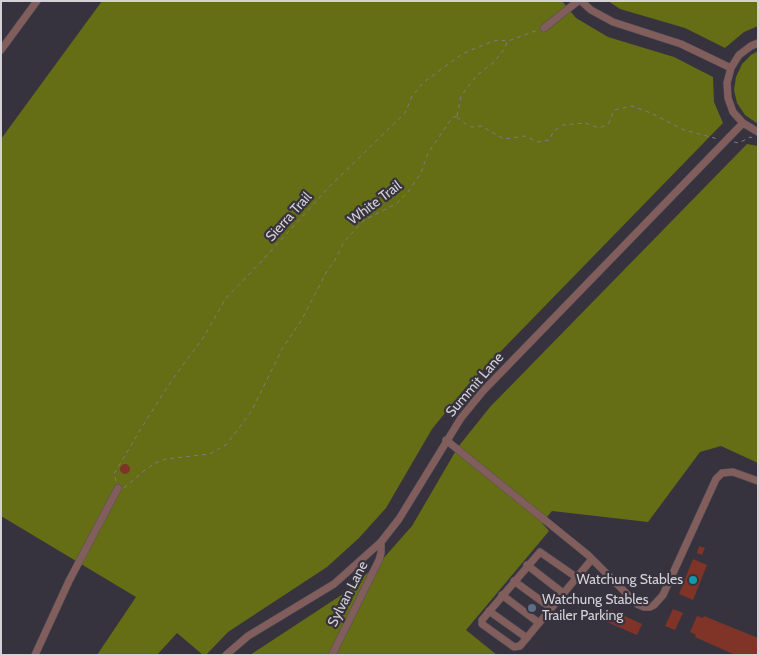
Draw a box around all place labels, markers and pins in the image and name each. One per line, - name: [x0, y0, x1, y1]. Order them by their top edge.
- place label: Watchung Stables: [576, 572, 683, 588]
- marker: Watchung Stables: [687, 574, 699, 586]
- place label: Watchung Stables Trailer Parking: [542, 592, 649, 624]
- marker: Watchung Stables Trailer Parking: [526, 602, 538, 614]

